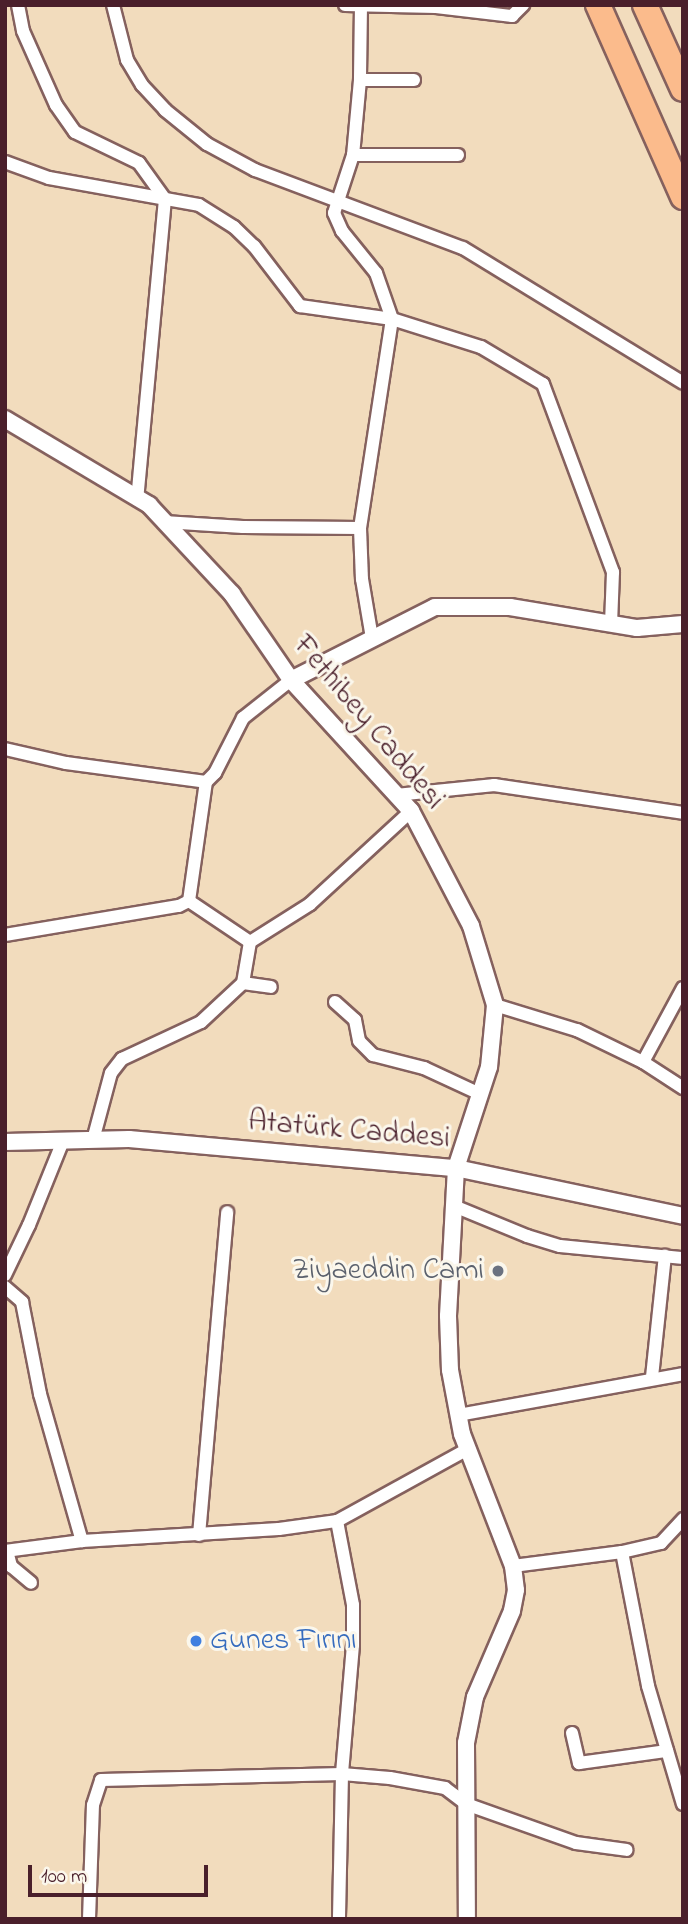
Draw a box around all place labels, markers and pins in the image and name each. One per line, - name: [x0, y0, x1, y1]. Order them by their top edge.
- place label: Ziyaeddin Cami: [292, 1253, 484, 1289]
- marker: Ziyaeddin Cami: [490, 1263, 506, 1279]
- place label: Gunes Fırını: [210, 1623, 357, 1659]
- marker: Gunes Fırını: [188, 1633, 204, 1649]

